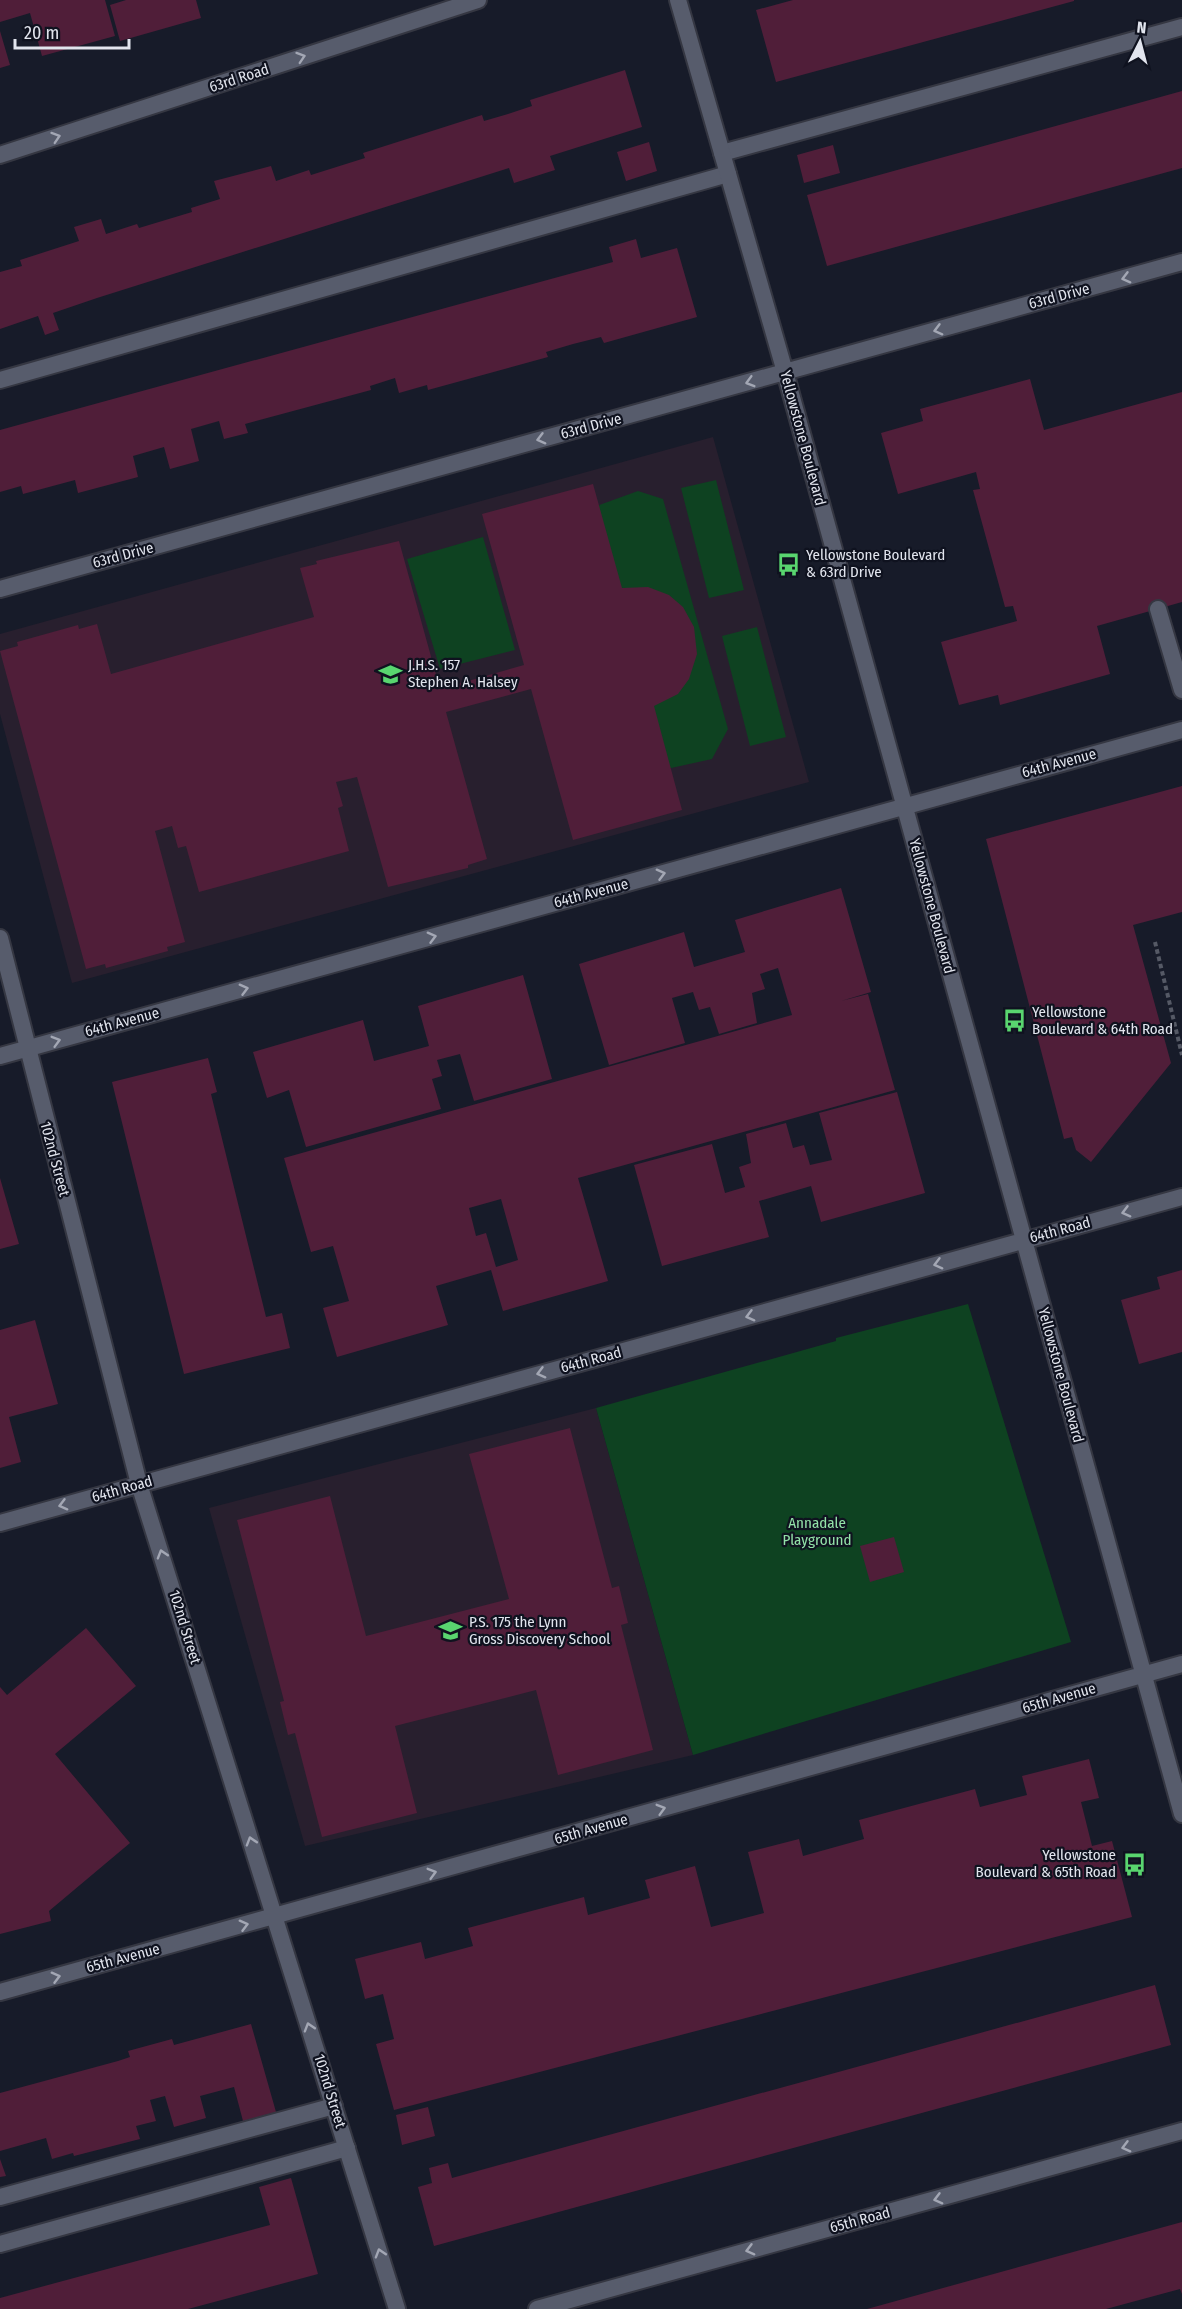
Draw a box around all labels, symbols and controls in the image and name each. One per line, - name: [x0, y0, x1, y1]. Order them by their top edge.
- scale bar: [15, 12, 129, 50]
- north arrow: [1110, 12, 1170, 72]
- text: N: [1136, 18, 1147, 38]
- text: 20 m: [24, 22, 59, 44]
- one-way arrow: [295, 52, 306, 65]
- street label: 63rd Road: [207, 60, 271, 96]
- one-way arrow: [50, 132, 61, 144]
- one-way arrow: [1121, 271, 1131, 283]
- street label: 63rd Drive: [1027, 279, 1091, 313]
- one-way arrow: [933, 322, 943, 335]
- street label: Yellowstone Boulevard: [776, 368, 830, 508]
- one-way arrow: [745, 374, 755, 387]
- street label: 63rd Drive: [559, 409, 623, 443]
- one-way arrow: [537, 432, 547, 444]
- street label: 63rd Drive: [91, 538, 155, 572]
- place label: Yellowstone Boulevard & 63rd Drive: [806, 546, 945, 581]
- bus stop icon: Yellowstone Boulevard & 63rd Drive: [775, 551, 801, 577]
- place label: J.H.S. 157 Stephen A. Halsey: [408, 656, 518, 691]
- school or university icon: J.H.S. 157 Stephen A. Halsey: [377, 661, 403, 687]
- street label: 64th Avenue: [1020, 744, 1098, 782]
- street label: Yellowstone Boulevard: [905, 836, 959, 976]
- one-way arrow: [655, 869, 666, 881]
- street label: 64th Avenue: [552, 874, 630, 912]
- one-way arrow: [426, 932, 437, 944]
- one-way arrow: [239, 983, 249, 996]
- street label: 64th Avenue: [83, 1003, 161, 1041]
- place label: Yellowstone Boulevard & 64th Road: [1032, 1003, 1173, 1038]
- bus stop icon: Yellowstone Boulevard & 64th Road: [1001, 1008, 1027, 1034]
- one-way arrow: [51, 1035, 61, 1048]
- street label: 102nd Street: [36, 1120, 74, 1198]
- one-way arrow: [1121, 1205, 1131, 1218]
- street label: 64th Road: [1028, 1213, 1092, 1247]
- one-way arrow: [933, 1257, 943, 1269]
- street label: Yellowstone Boulevard: [1034, 1305, 1088, 1445]
- one-way arrow: [745, 1309, 755, 1321]
- street label: 64th Road: [559, 1343, 623, 1377]
- one-way arrow: [536, 1366, 547, 1378]
- street label: 64th Road: [90, 1472, 154, 1506]
- one-way arrow: [58, 1498, 68, 1511]
- park label: Annadale Playground: [783, 1514, 851, 1549]
- one-way arrow: [157, 1549, 169, 1560]
- street label: 102nd Street: [165, 1588, 205, 1666]
- place label: P.S. 175 the Lynn Gross Discovery School: [469, 1613, 610, 1648]
- school or university icon: P.S. 175 the Lynn Gross Discovery School: [438, 1618, 464, 1644]
- street label: 65th Avenue: [1020, 1679, 1098, 1717]
- one-way arrow: [655, 1804, 666, 1816]
- street label: 65th Avenue: [552, 1810, 630, 1848]
- one-way arrow: [246, 1836, 259, 1847]
- place label: Yellowstone Boulevard & 65th Road: [976, 1846, 1116, 1881]
- bus stop icon: Yellowstone Boulevard & 65th Road: [1121, 1851, 1147, 1877]
- one-way arrow: [426, 1868, 437, 1880]
- one-way arrow: [239, 1920, 249, 1932]
- street label: 65th Avenue: [84, 1940, 162, 1976]
- one-way arrow: [51, 1971, 61, 1984]
- one-way arrow: [304, 2022, 317, 2033]
- street label: 102nd Street: [310, 2052, 350, 2130]
- one-way arrow: [1121, 2140, 1131, 2152]
- one-way arrow: [933, 2191, 943, 2204]
- street label: 65th Road: [828, 2203, 892, 2237]
- one-way arrow: [745, 2243, 755, 2256]
- one-way arrow: [375, 2248, 387, 2259]

